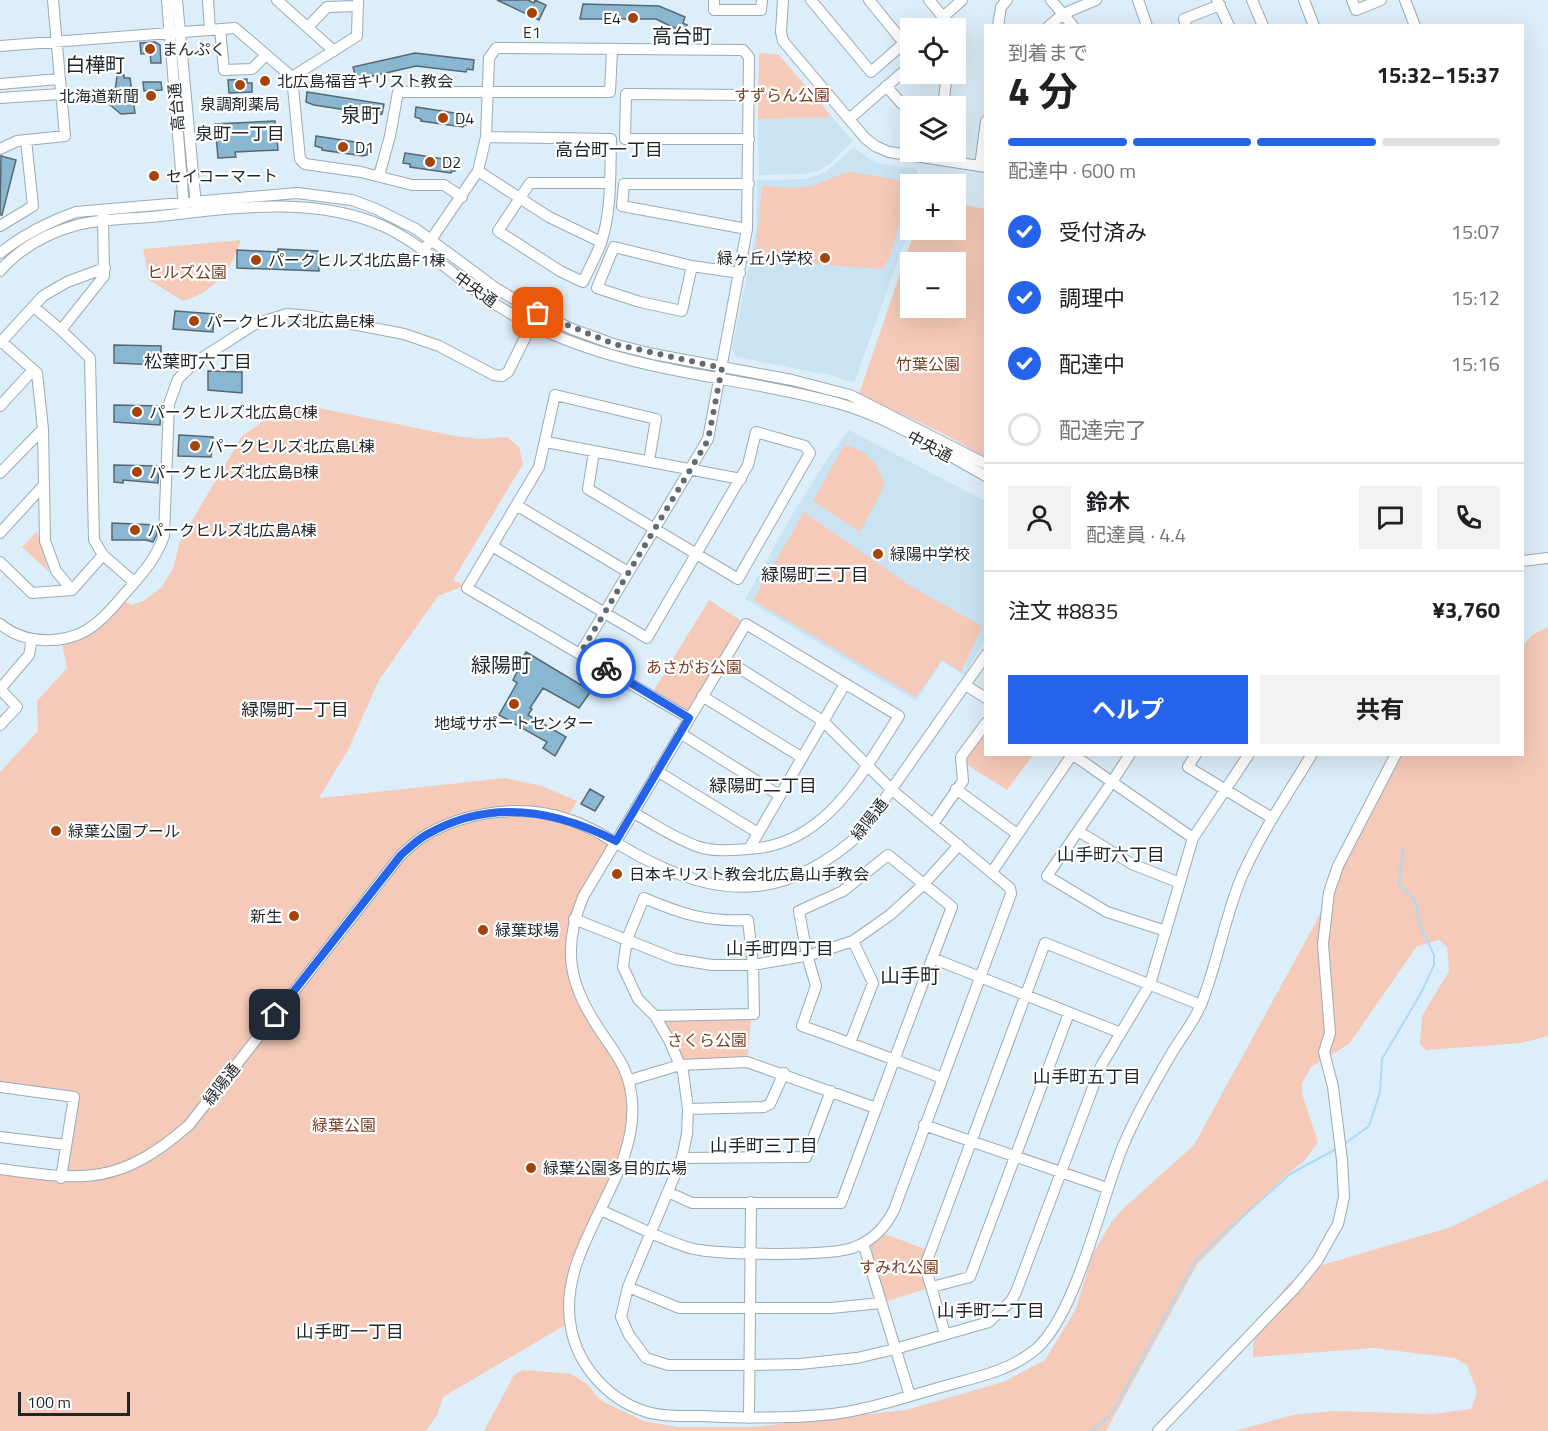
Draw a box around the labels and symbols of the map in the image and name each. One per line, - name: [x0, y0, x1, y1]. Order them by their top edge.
- marker: E1: [525, 6, 539, 20]
- place label: E4: [603, 6, 621, 30]
- marker: E4: [626, 11, 640, 25]
- place label: E1: [523, 20, 541, 44]
- district label: 高台町: [652, 20, 712, 51]
- place label: まんぷく: [162, 37, 226, 61]
- marker: まんぷく: [143, 42, 157, 56]
- district label: 白樺町: [65, 49, 125, 80]
- place label: 北広島福音キリスト教会: [277, 69, 453, 93]
- marker: 北広島福音キリスト教会: [258, 74, 272, 88]
- marker: 泉調剤薬局: [233, 78, 247, 92]
- street label: 高台通: [162, 82, 190, 132]
- park label: すずらん公園: [734, 83, 830, 107]
- place label: 北海道新聞: [59, 84, 139, 108]
- marker: 北海道新聞: [144, 89, 158, 103]
- place label: 泉調剤薬局: [200, 92, 280, 116]
- district label: 泉町: [341, 99, 381, 130]
- place label: D4: [455, 106, 474, 130]
- marker: D4: [436, 111, 450, 125]
- district label: 泉町一丁目: [195, 120, 285, 147]
- place label: D1: [355, 135, 374, 159]
- district label: 高台町一丁目: [555, 136, 663, 163]
- marker: D1: [336, 140, 350, 154]
- place label: D2: [442, 150, 461, 174]
- marker: D2: [423, 155, 437, 169]
- place label: セイコーマート: [166, 164, 278, 188]
- marker: セイコーマート: [147, 169, 161, 183]
- place label: 緑ヶ丘小学校: [717, 246, 813, 270]
- place label: パークヒルズ北広島F1棟: [268, 248, 445, 272]
- marker: 緑ヶ丘小学校: [818, 251, 832, 265]
- marker: パークヒルズ北広島F1棟: [249, 253, 263, 267]
- park label: ヒルズ公園: [147, 260, 227, 284]
- street label: 中央通: [450, 265, 502, 313]
- pin: [512, 287, 563, 338]
- place label: パークヒルズ北広島E棟: [206, 309, 375, 333]
- marker: パークヒルズ北広島E棟: [187, 314, 201, 328]
- district label: 松葉町六丁目: [144, 348, 252, 375]
- park label: 竹葉公園: [896, 352, 960, 376]
- place label: パークヒルズ北広島C棟: [149, 400, 318, 424]
- marker: パークヒルズ北広島C棟: [130, 405, 144, 419]
- street label: 中央通: [903, 424, 957, 468]
- place label: パークヒルズ北広島L棟: [207, 434, 375, 458]
- marker: パークヒルズ北広島L棟: [188, 439, 202, 453]
- place label: パークヒルズ北広島B棟: [149, 460, 319, 484]
- marker: パークヒルズ北広島B棟: [130, 465, 144, 479]
- place label: パークヒルズ北広島A棟: [147, 518, 317, 542]
- marker: パークヒルズ北広島A棟: [128, 523, 142, 537]
- place label: 緑陽中学校: [890, 542, 970, 566]
- marker: 緑陽中学校: [871, 547, 885, 561]
- district label: 緑陽町三丁目: [761, 561, 869, 588]
- courier: [576, 638, 636, 698]
- district label: 緑陽町: [471, 649, 531, 680]
- park label: あさがお公園: [646, 655, 742, 679]
- district label: 緑陽町一丁目: [241, 696, 349, 723]
- marker: 地域サポートセンター: [507, 697, 521, 711]
- place label: 地域サポートセンター: [434, 711, 594, 735]
- district label: 緑陽町二丁目: [709, 772, 817, 799]
- street label: 緑陽通: [845, 793, 893, 845]
- place label: 緑葉公園プール: [68, 819, 180, 843]
- marker: 緑葉公園プール: [49, 824, 63, 838]
- district label: 山手町六丁目: [1057, 841, 1165, 868]
- place label: 日本キリスト教会北広島山手教会: [629, 862, 869, 886]
- marker: 日本キリスト教会北広島山手教会: [610, 867, 624, 881]
- place label: 新生: [250, 904, 282, 928]
- marker: 新生: [287, 909, 301, 923]
- place label: 緑葉球場: [495, 918, 559, 942]
- marker: 緑葉球場: [476, 923, 490, 937]
- district label: 山手町四丁目: [726, 935, 834, 962]
- district label: 山手町: [880, 960, 940, 991]
- pin: [249, 989, 300, 1040]
- park label: さくら公園: [667, 1028, 747, 1052]
- street label: 緑陽通: [197, 1058, 245, 1110]
- district label: 山手町五丁目: [1033, 1063, 1141, 1090]
- park label: 緑葉公園: [312, 1113, 376, 1137]
- district label: 山手町三丁目: [710, 1132, 818, 1159]
- place label: 緑葉公園多目的広場: [543, 1156, 687, 1180]
- marker: 緑葉公園多目的広場: [524, 1161, 538, 1175]
- park label: すみれ公園: [859, 1255, 939, 1279]
- district label: 山手町二丁目: [937, 1297, 1045, 1324]
- district label: 山手町一丁目: [296, 1318, 404, 1345]
- scale bar: [18, 1389, 130, 1416]

